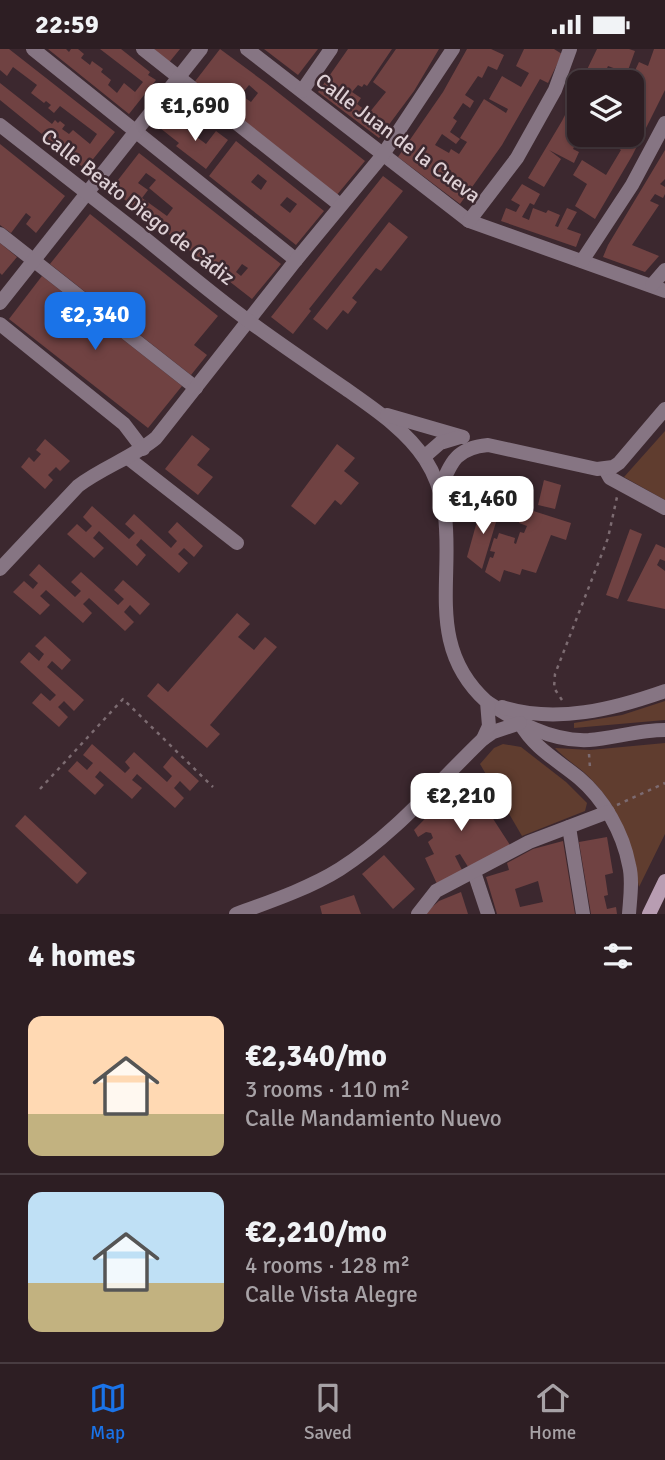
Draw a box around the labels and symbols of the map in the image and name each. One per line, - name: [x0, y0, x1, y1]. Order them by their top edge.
- street label: Calle Juan de la Cueva: [310, 67, 486, 209]
- pin: €1,690: [138, 83, 252, 143]
- street label: Calle Beato Diego de Cádiz: [36, 123, 240, 291]
- pin: €2,340: [38, 293, 152, 352]
- pin: €1,460: [426, 477, 540, 536]
- pin: €2,210: [404, 773, 518, 833]

